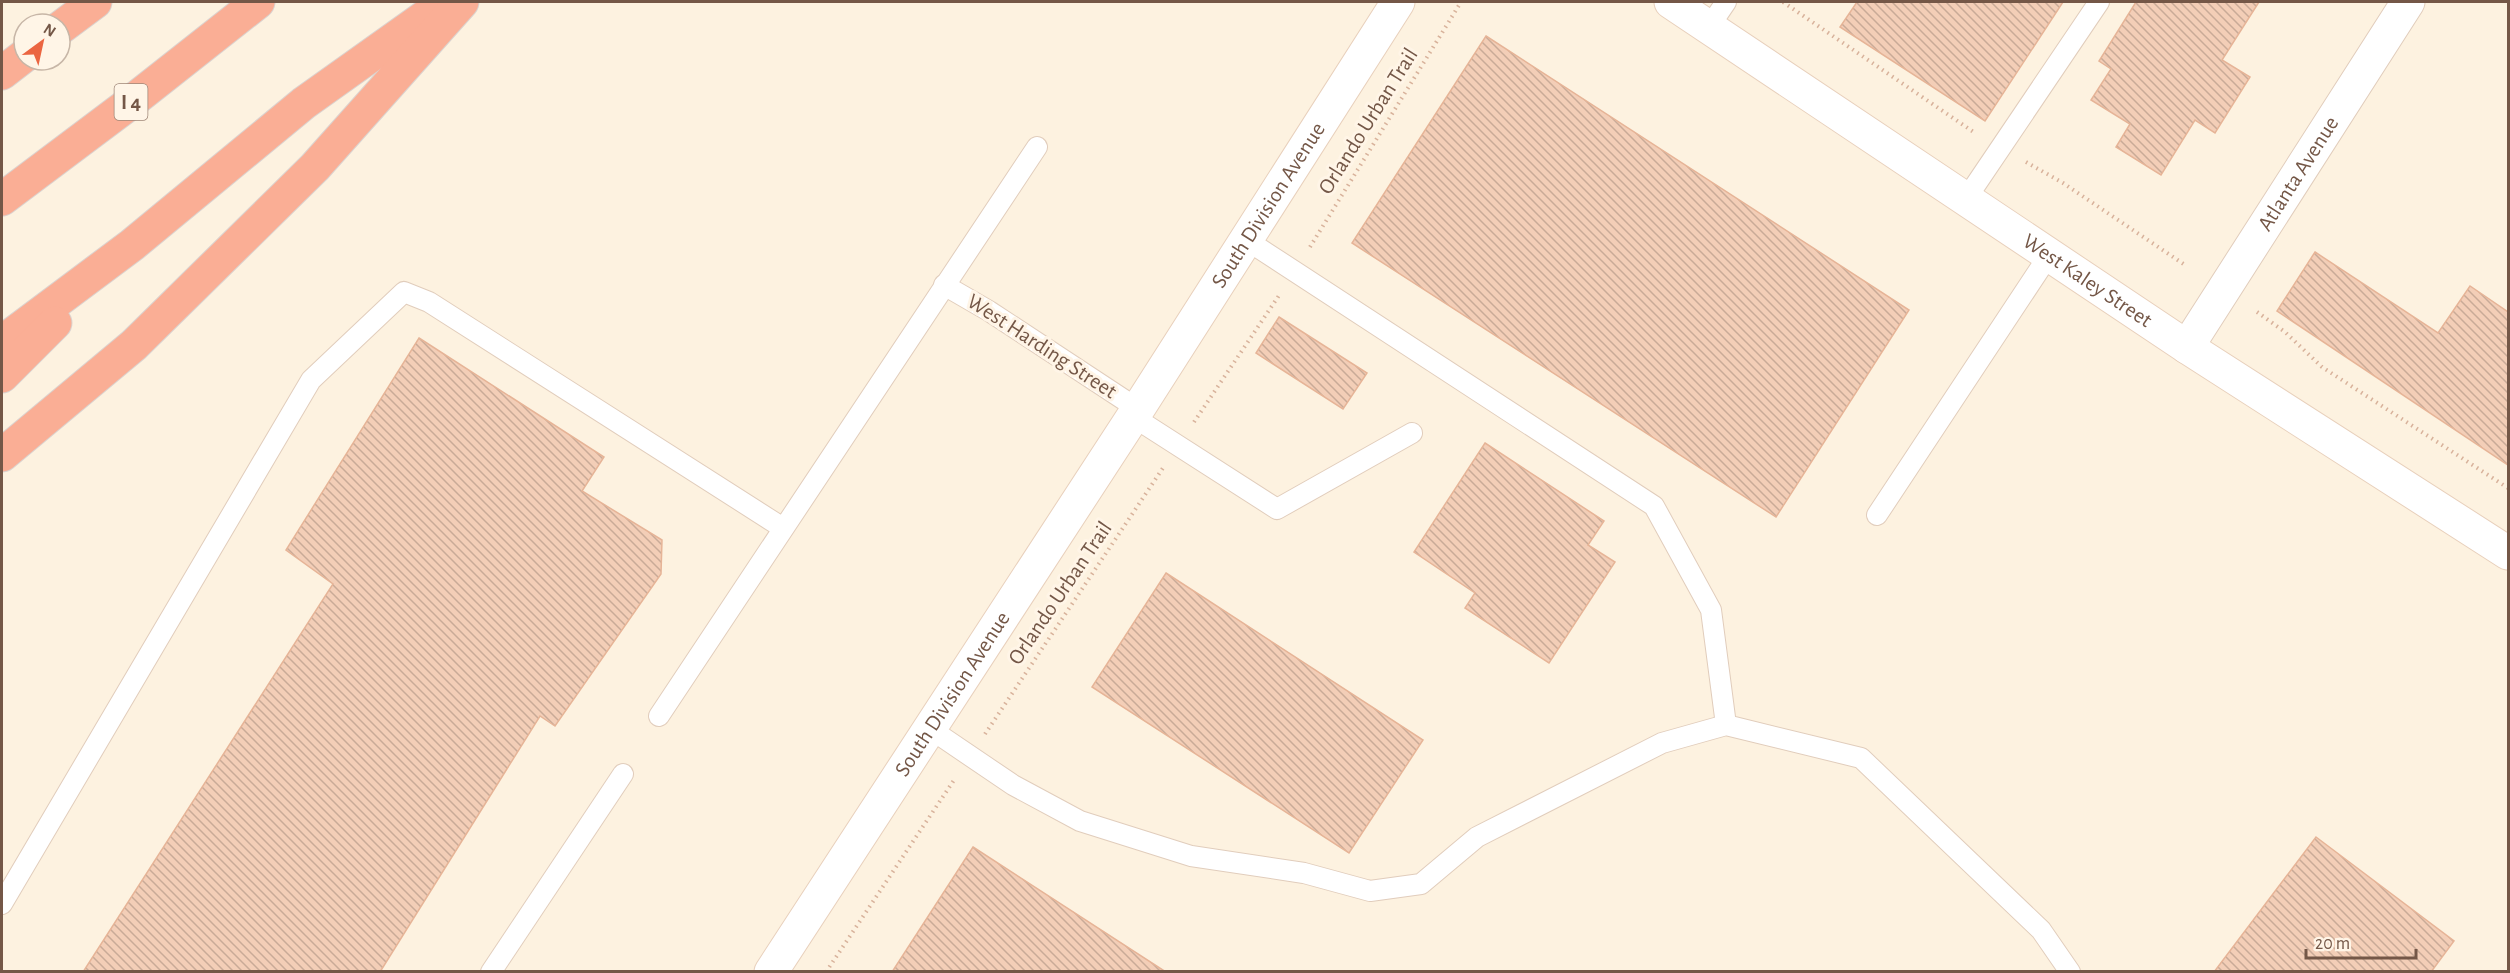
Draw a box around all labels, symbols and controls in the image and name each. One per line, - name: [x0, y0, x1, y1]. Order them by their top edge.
- north arrow: [12, 12, 72, 72]
- text: N: [41, 21, 59, 40]
- street label: Orlando Urban Trail: [1314, 44, 1422, 198]
- road number: I 4: [114, 84, 148, 120]
- street label: Atlanta Avenue: [2253, 112, 2343, 235]
- street label: South Division Avenue: [1207, 118, 1329, 292]
- street label: West Kaley Street: [2019, 230, 2156, 331]
- street label: West Harding Street: [963, 290, 1121, 402]
- street label: Orlando Urban Trail: [1004, 517, 1116, 669]
- street label: South Division Avenue: [891, 608, 1014, 780]
- scale bar: [2306, 922, 2416, 960]
- text: 20 m: [2315, 935, 2350, 953]

